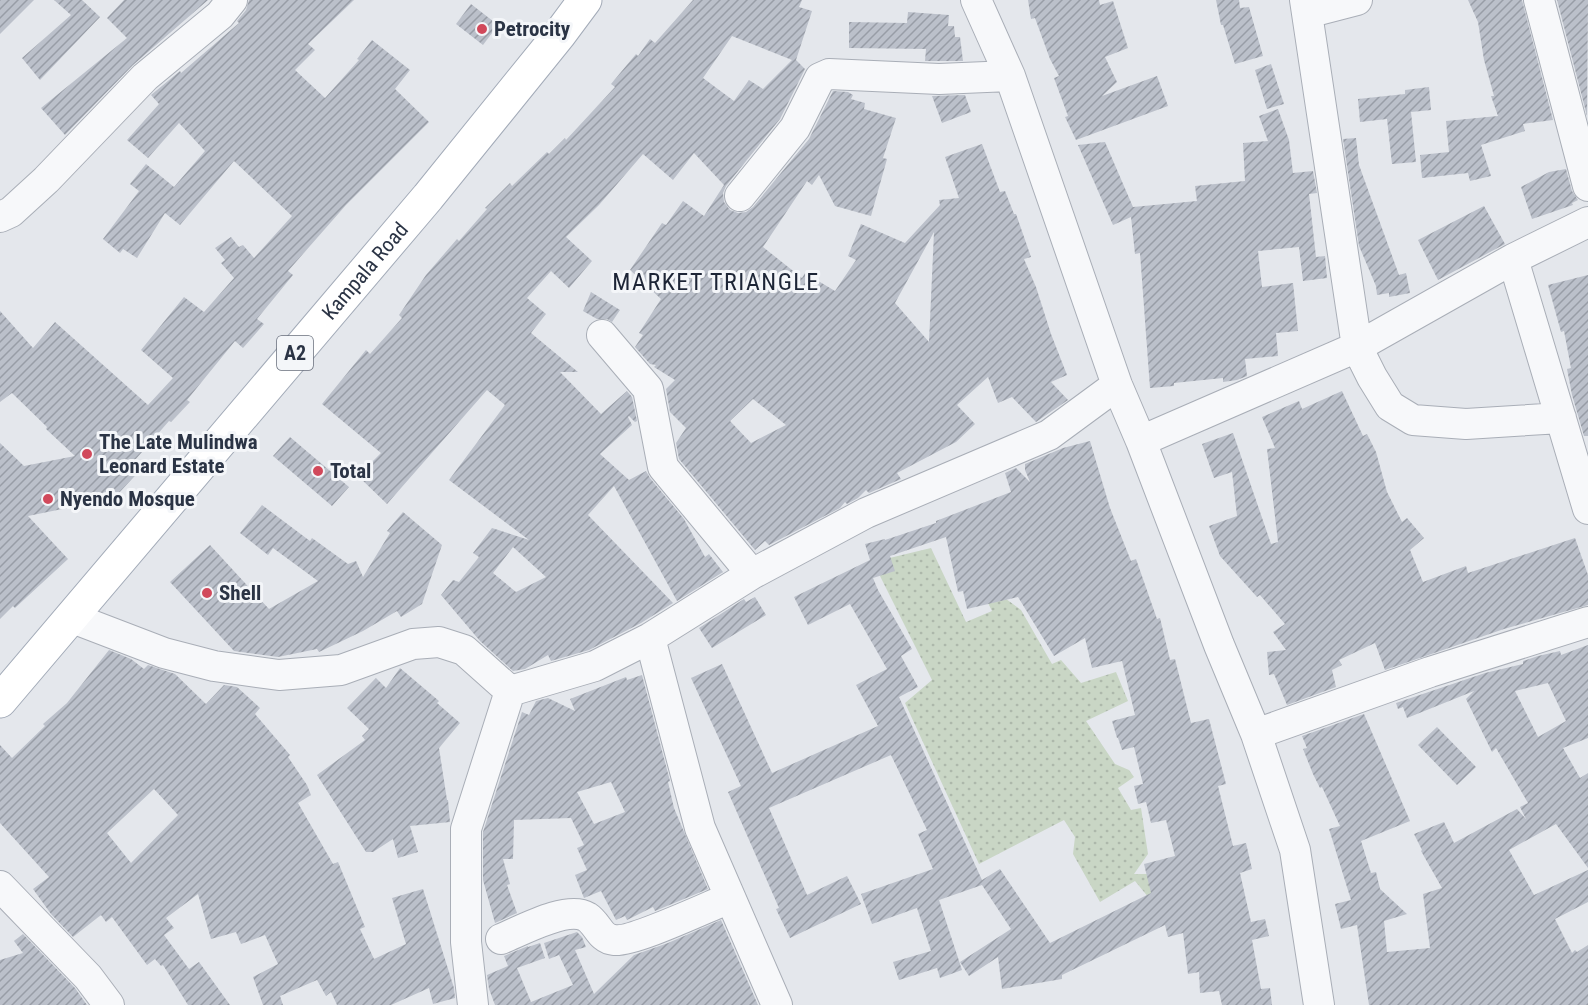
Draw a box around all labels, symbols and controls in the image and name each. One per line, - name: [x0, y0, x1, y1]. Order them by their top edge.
- place label: Petrocity: [494, 17, 571, 41]
- marker: Petrocity: [475, 22, 489, 36]
- street label: Kampala Road: [317, 218, 413, 324]
- district label: MARKET TRIANGLE: [612, 268, 820, 296]
- road number: A2: [277, 336, 313, 370]
- place label: The Late Mulindwa Leonard Estate: [99, 430, 258, 478]
- marker: The Late Mulindwa Leonard Estate: [80, 447, 94, 461]
- place label: Total: [330, 459, 371, 483]
- marker: Total: [311, 464, 325, 478]
- place label: Nyendo Mosque: [60, 487, 195, 511]
- marker: Nyendo Mosque: [41, 492, 55, 506]
- place label: Shell: [219, 581, 261, 605]
- marker: Shell: [200, 586, 214, 600]

